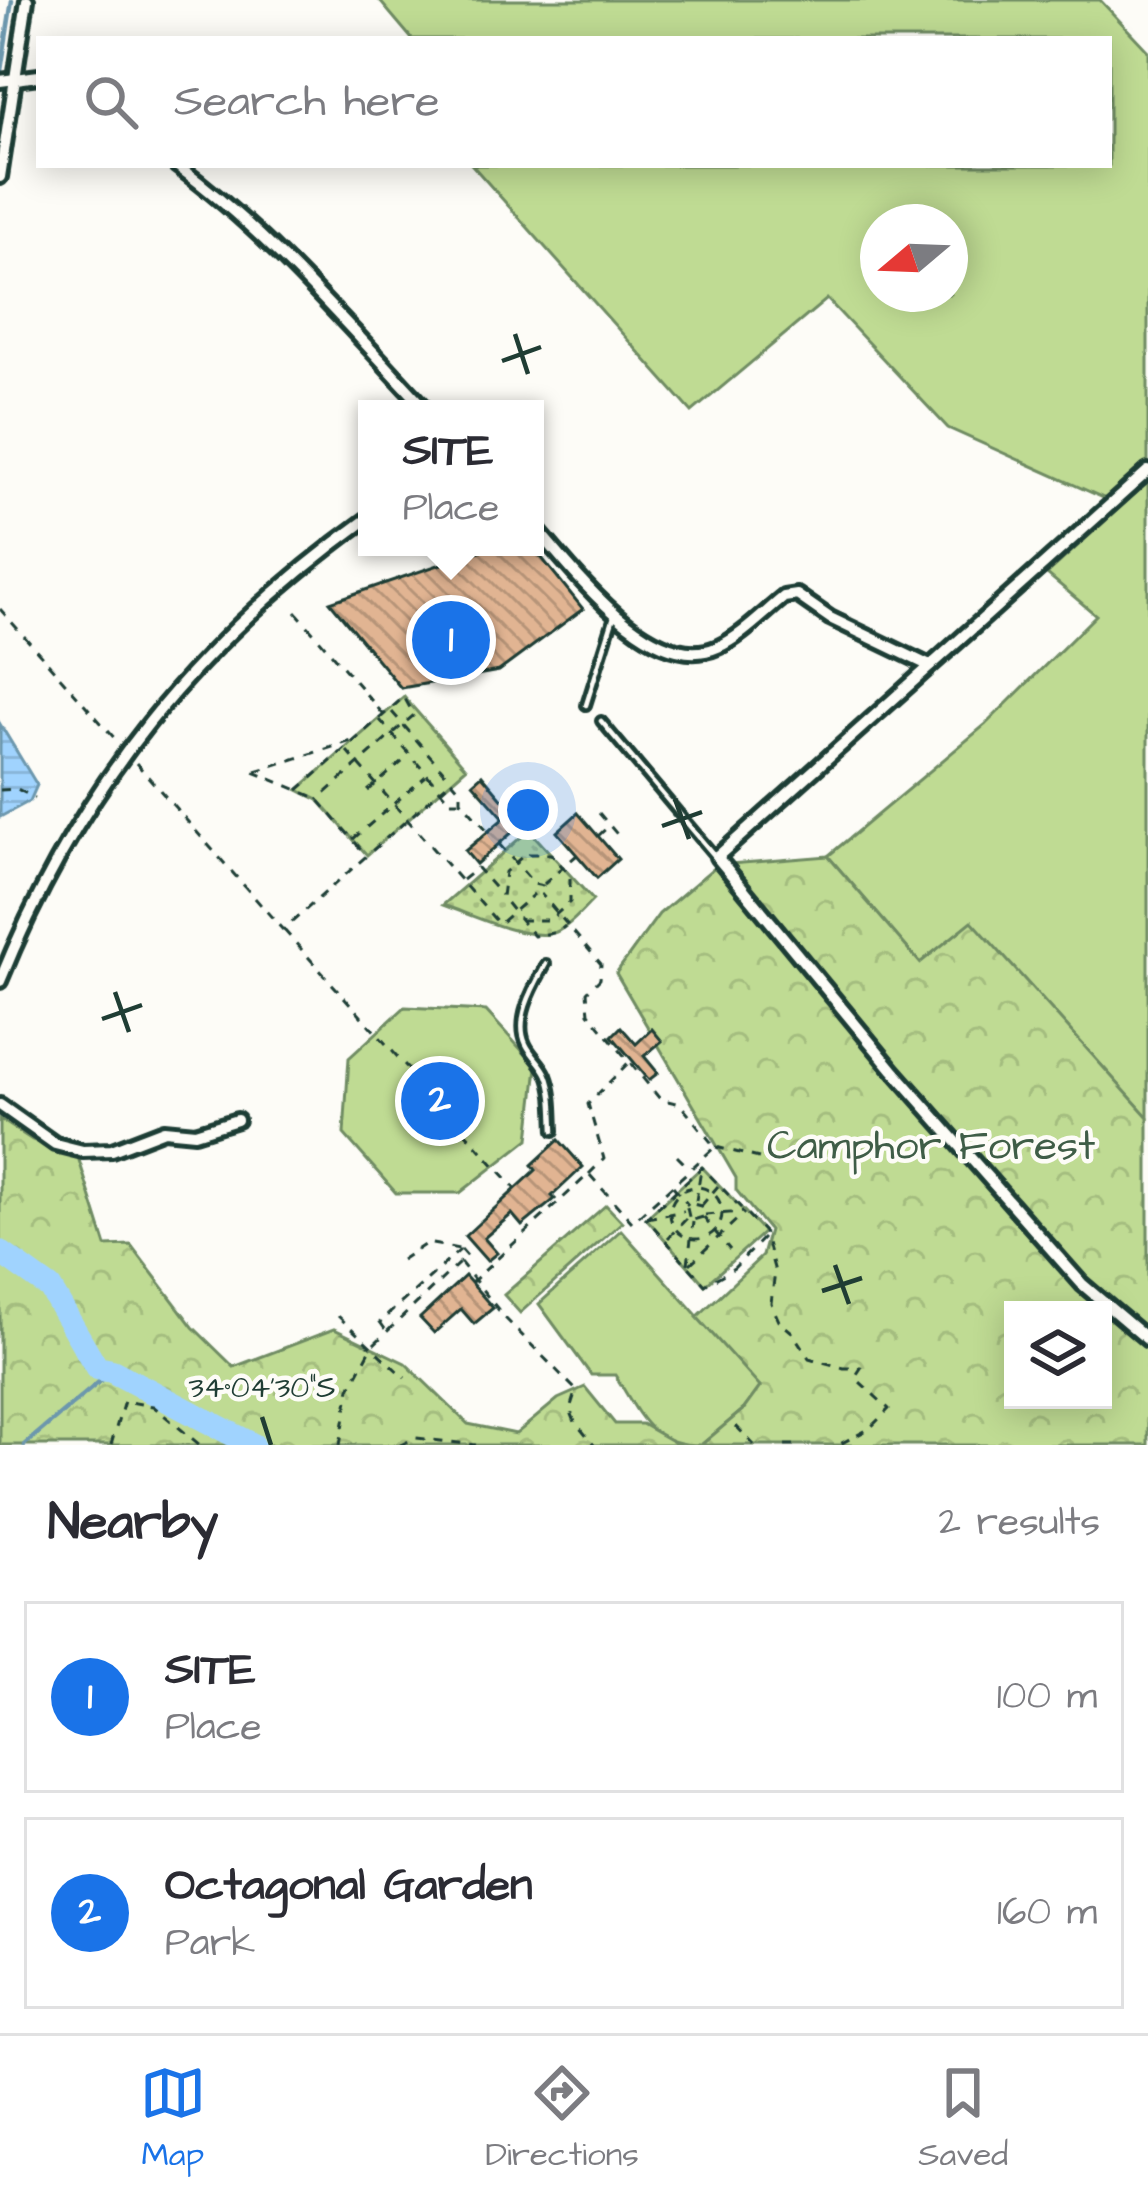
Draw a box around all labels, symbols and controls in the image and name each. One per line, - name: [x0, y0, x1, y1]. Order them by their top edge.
- search box: [36, 36, 1112, 168]
- icon: search: [78, 69, 144, 135]
- text: Search here: [174, 71, 440, 133]
- north arrow: [860, 204, 968, 312]
- popup: [358, 400, 544, 556]
- text: SITE: [403, 420, 493, 482]
- text: Place: [403, 482, 499, 536]
- pin: 1: [412, 595, 490, 685]
- your location: [498, 780, 558, 840]
- pin: 2: [401, 1056, 479, 1146]
- park label: Camphor Forest: [767, 1118, 1095, 1176]
- map controls: [1004, 1301, 1112, 1409]
- button: layers: [1004, 1301, 1112, 1409]
- text: 34°04'30"S: [188, 1367, 336, 1409]
- text: Nearby: [48, 1488, 218, 1559]
- text: 2 results: [939, 1496, 1100, 1550]
- text: SITE: [165, 1639, 255, 1701]
- text: 1: [88, 1670, 93, 1724]
- text: 100 m: [997, 1670, 1097, 1724]
- text: Place: [165, 1701, 262, 1755]
- text: Octagonal Garden: [165, 1855, 533, 1917]
- text: 2: [79, 1886, 101, 1940]
- text: 160 m: [997, 1886, 1097, 1940]
- text: Park: [165, 1917, 255, 1971]
- tab: Map: [140, 2060, 206, 2178]
- tab: Directions: [485, 2060, 639, 2178]
- tab: Saved: [918, 2060, 1008, 2178]

